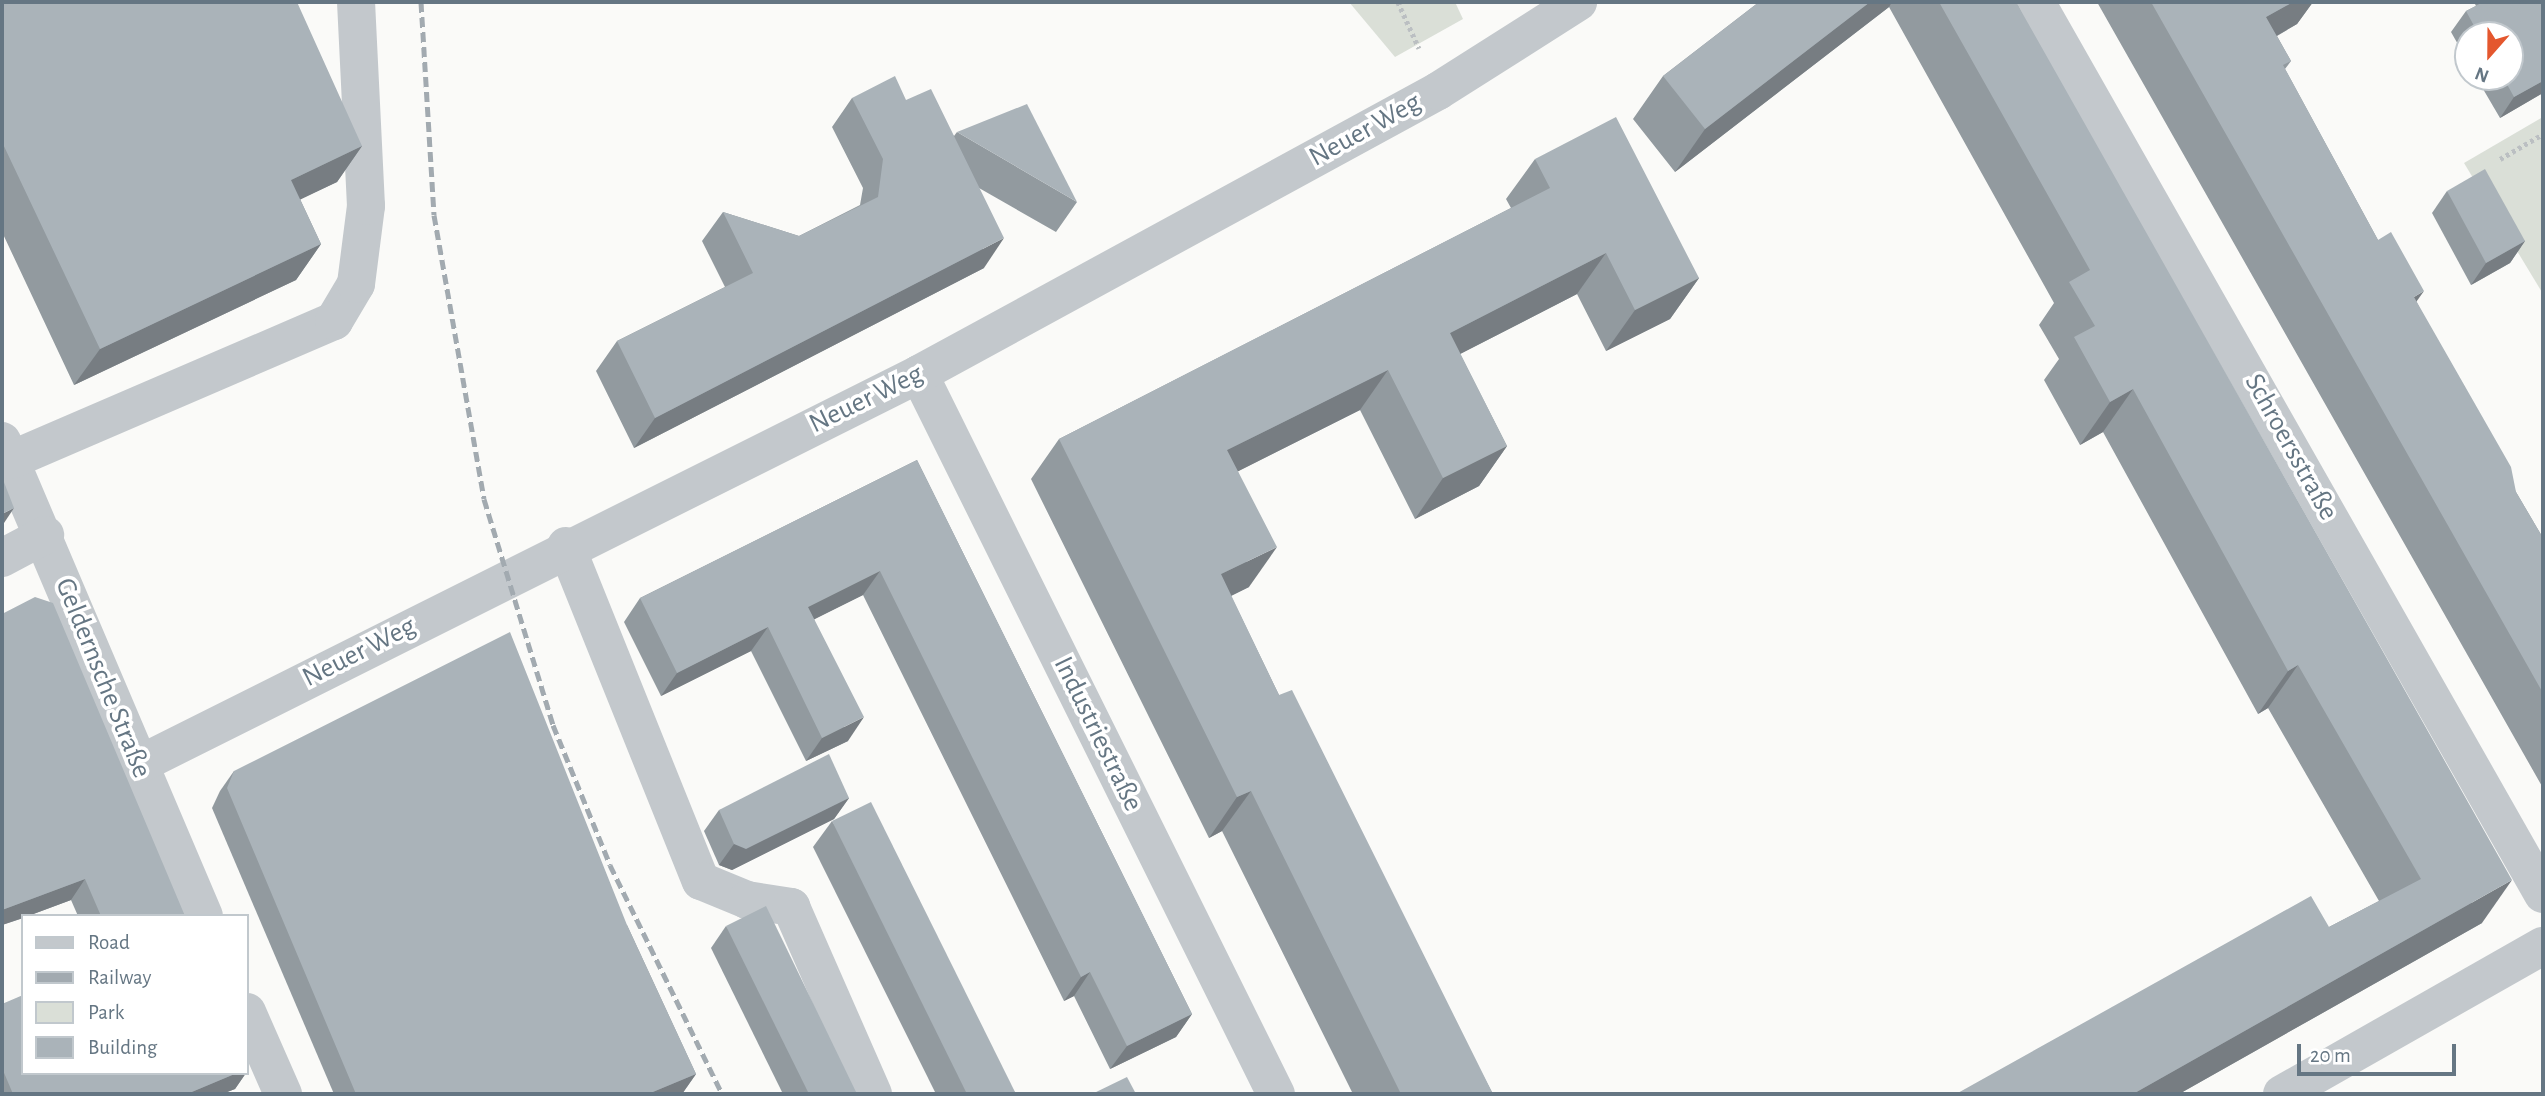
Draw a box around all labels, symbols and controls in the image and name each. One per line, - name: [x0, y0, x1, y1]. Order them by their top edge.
- north arrow: [2454, 21, 2524, 91]
- text: N: [2472, 63, 2492, 85]
- street label: Neuer Weg: [1303, 86, 1427, 174]
- street label: Neuer Weg: [804, 357, 928, 441]
- street label: Schroersstraße: [2237, 368, 2345, 526]
- street label: Geldernsche Straße: [48, 573, 158, 783]
- street label: Neuer Weg: [297, 609, 421, 695]
- street label: Industriestraße: [1046, 651, 1150, 817]
- legend: [21, 914, 248, 1075]
- text: Road: [88, 932, 130, 953]
- text: Railway: [88, 967, 151, 988]
- text: Park: [88, 1002, 124, 1023]
- scale bar: [2300, 1030, 2459, 1074]
- text: Building: [88, 1037, 157, 1058]
- text: 20 m: [2310, 1045, 2351, 1066]

